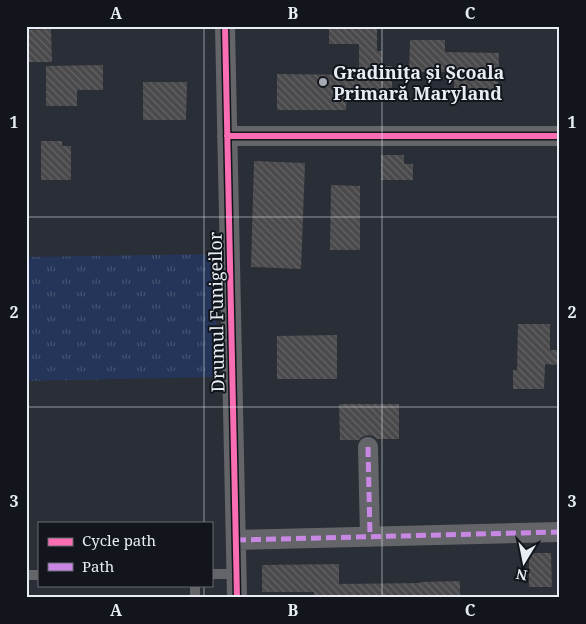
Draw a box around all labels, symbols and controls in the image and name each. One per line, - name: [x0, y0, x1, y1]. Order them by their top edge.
- text: A: [110, 2, 123, 24]
- text: B: [288, 2, 299, 24]
- text: C: [465, 2, 476, 24]
- place label: Gradinița și Școala Primară Maryland: [333, 60, 505, 105]
- marker: Gradinița și Școala Primară Maryland: [317, 76, 329, 88]
- text: 1: [9, 111, 19, 133]
- text: 1: [567, 111, 577, 133]
- street label: Drumul Funigeilor: [203, 231, 229, 393]
- text: 2: [9, 301, 19, 323]
- text: 2: [567, 301, 577, 323]
- text: 3: [9, 490, 19, 512]
- text: 3: [567, 490, 577, 512]
- legend: [38, 522, 212, 586]
- text: Cycle path: [82, 530, 157, 550]
- north arrow: [498, 536, 548, 586]
- text: Path: [82, 556, 115, 576]
- text: N: [515, 565, 529, 586]
- text: A: [110, 599, 123, 621]
- text: B: [288, 599, 299, 621]
- text: C: [465, 599, 476, 621]

